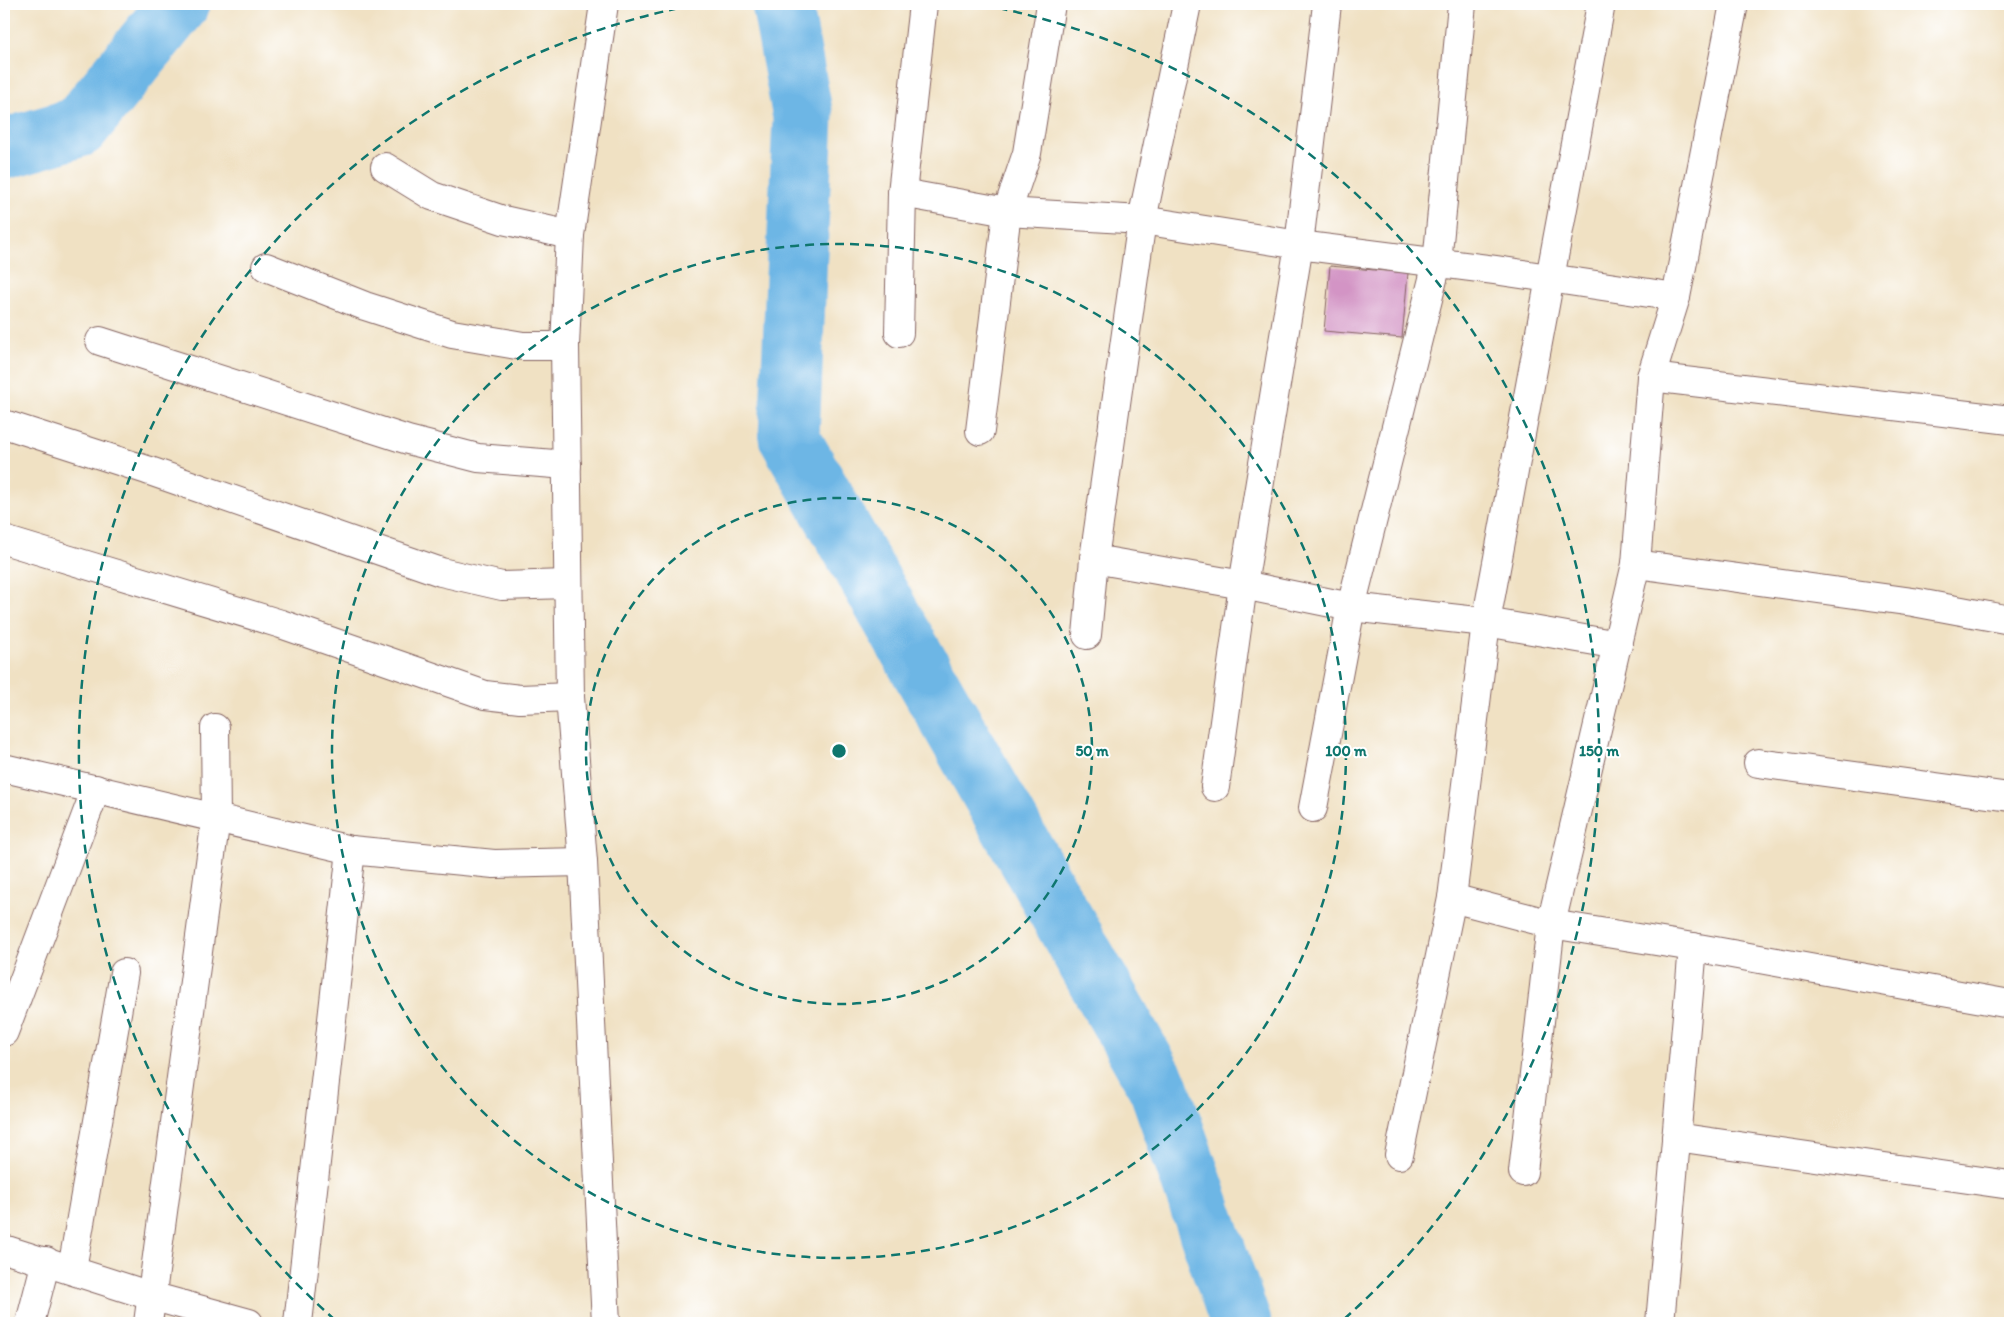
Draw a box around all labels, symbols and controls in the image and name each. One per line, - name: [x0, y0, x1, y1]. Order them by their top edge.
- centre of rings: [830, 742, 848, 760]
- text: 50 m: [1075, 742, 1109, 760]
- text: 100 m: [1325, 742, 1367, 760]
- text: 150 m: [1579, 742, 1619, 760]

